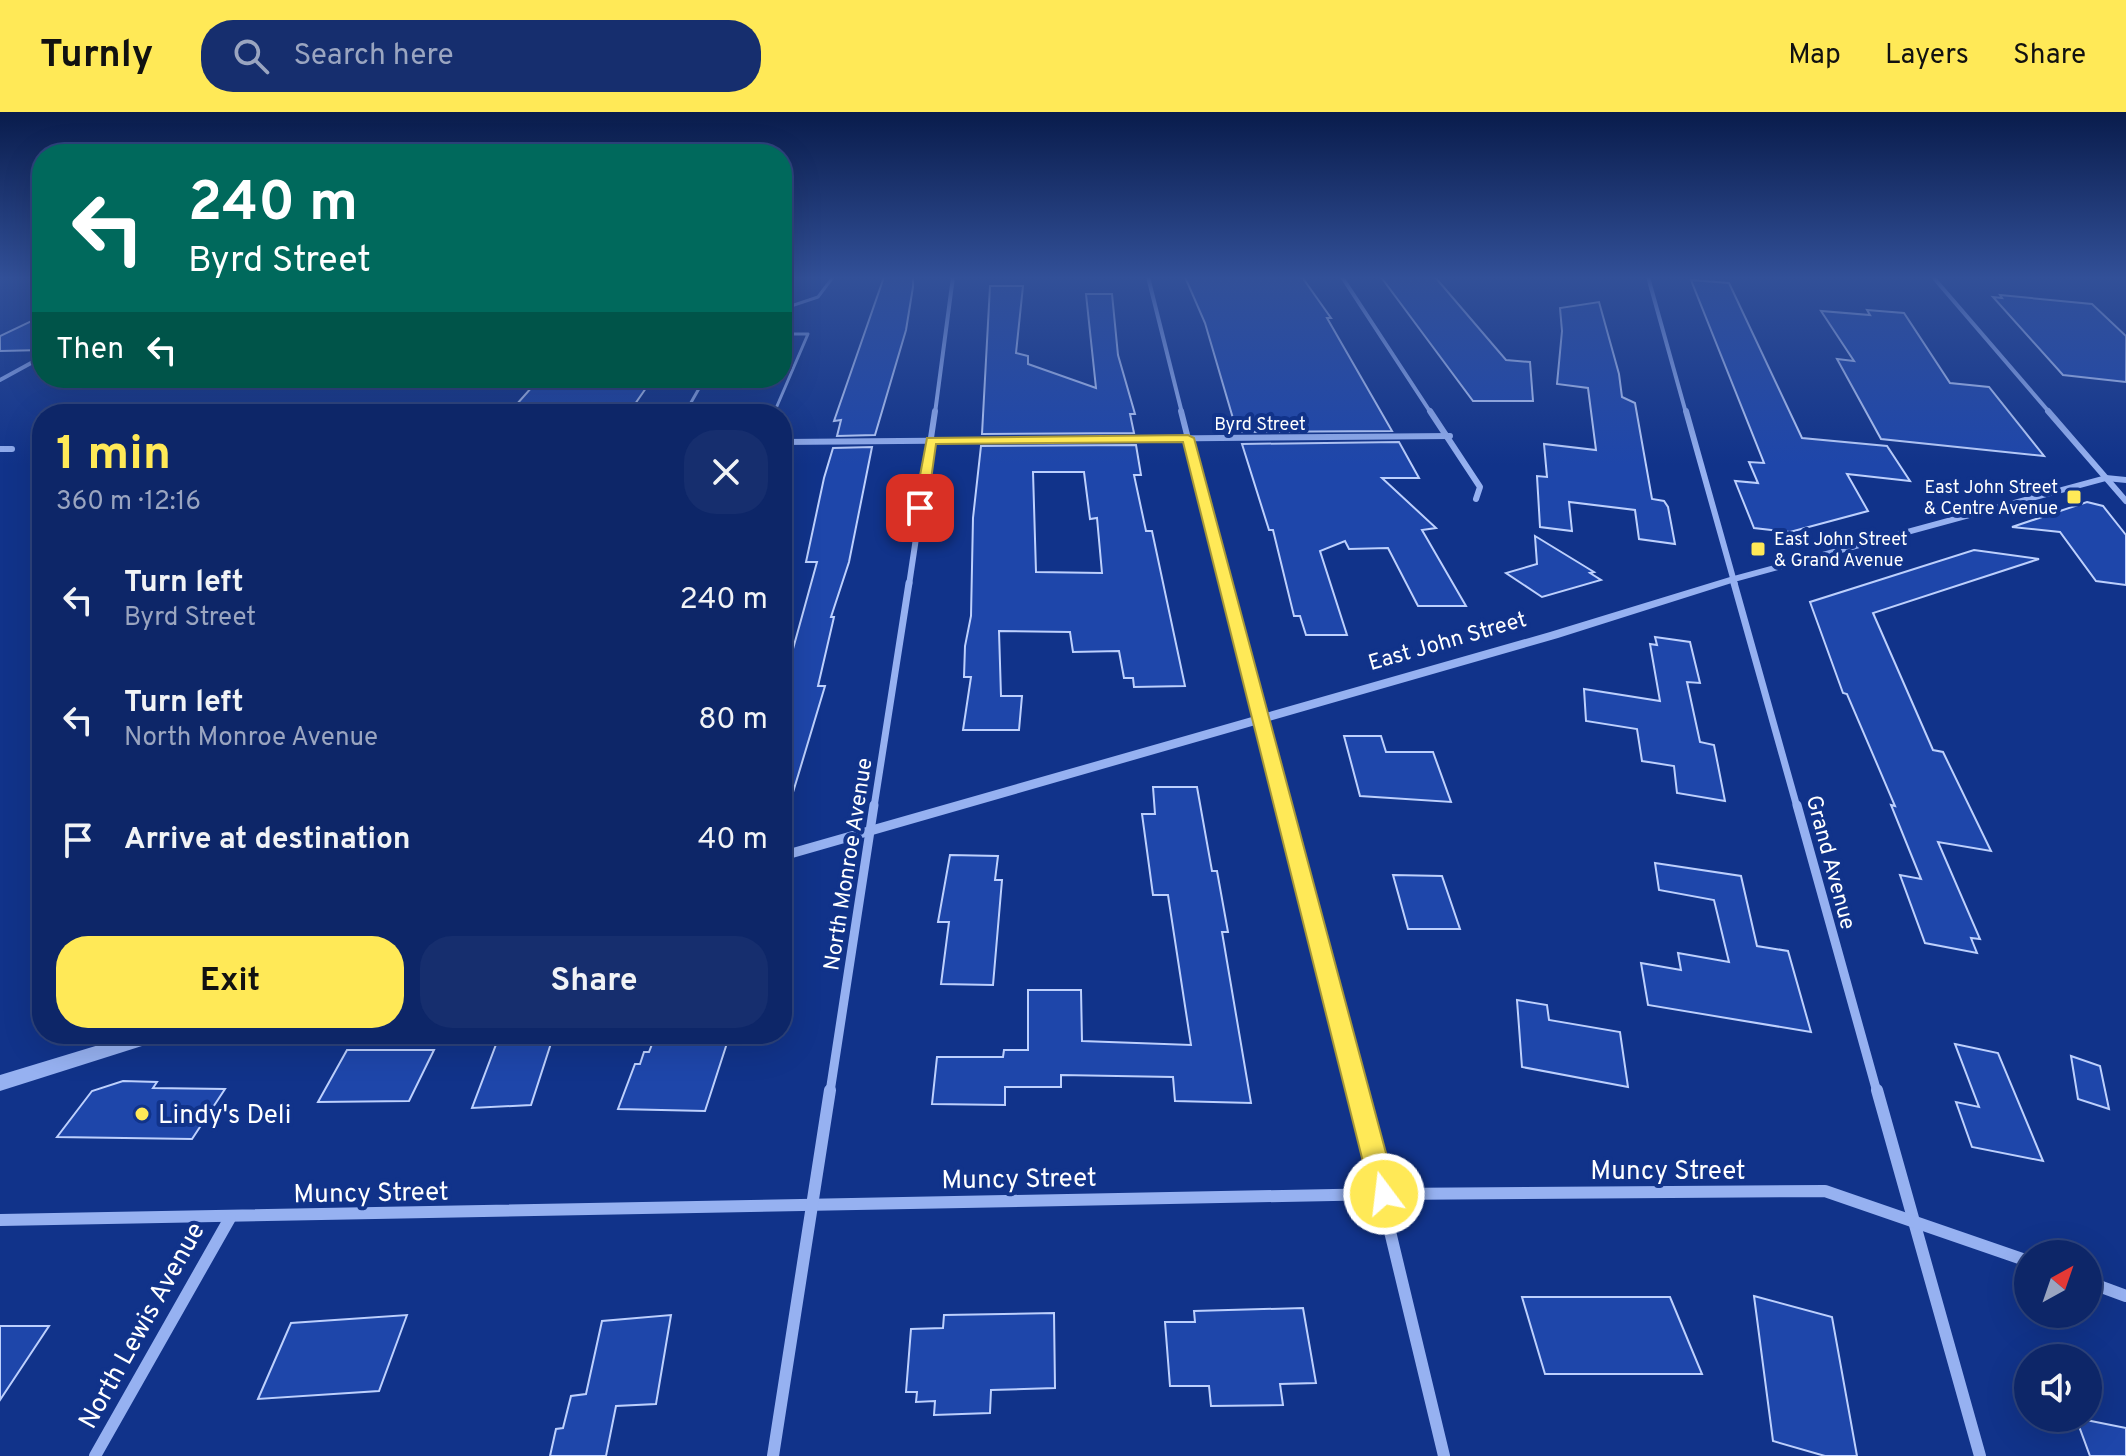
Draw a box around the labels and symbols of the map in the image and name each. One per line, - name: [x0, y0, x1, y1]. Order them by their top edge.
- street label: Byrd Street: [1214, 414, 1306, 437]
- pin: [886, 474, 954, 542]
- place label: East John Street & Centre Avenue: [1924, 477, 2058, 521]
- marker: East John Street & Centre Avenue: [2065, 488, 2083, 506]
- place label: East John Street & Grand Avenue: [1774, 529, 1908, 573]
- marker: East John Street & Grand Avenue: [1749, 540, 1767, 558]
- street label: East John Street: [1365, 607, 1530, 678]
- street label: North Monroe Avenue: [819, 756, 880, 973]
- street label: Grand Avenue: [1799, 792, 1860, 933]
- place label: Lindy's Deli: [158, 1100, 291, 1133]
- marker: Lindy's Deli: [133, 1105, 151, 1123]
- position arrow: [1342, 1152, 1426, 1236]
- street label: Muncy Street: [1590, 1156, 1746, 1189]
- street label: Muncy Street: [941, 1163, 1097, 1198]
- street label: Muncy Street: [293, 1177, 449, 1212]
- street label: North Lewis Avenue: [73, 1217, 214, 1435]
- north arrow: [2014, 1240, 2102, 1328]

